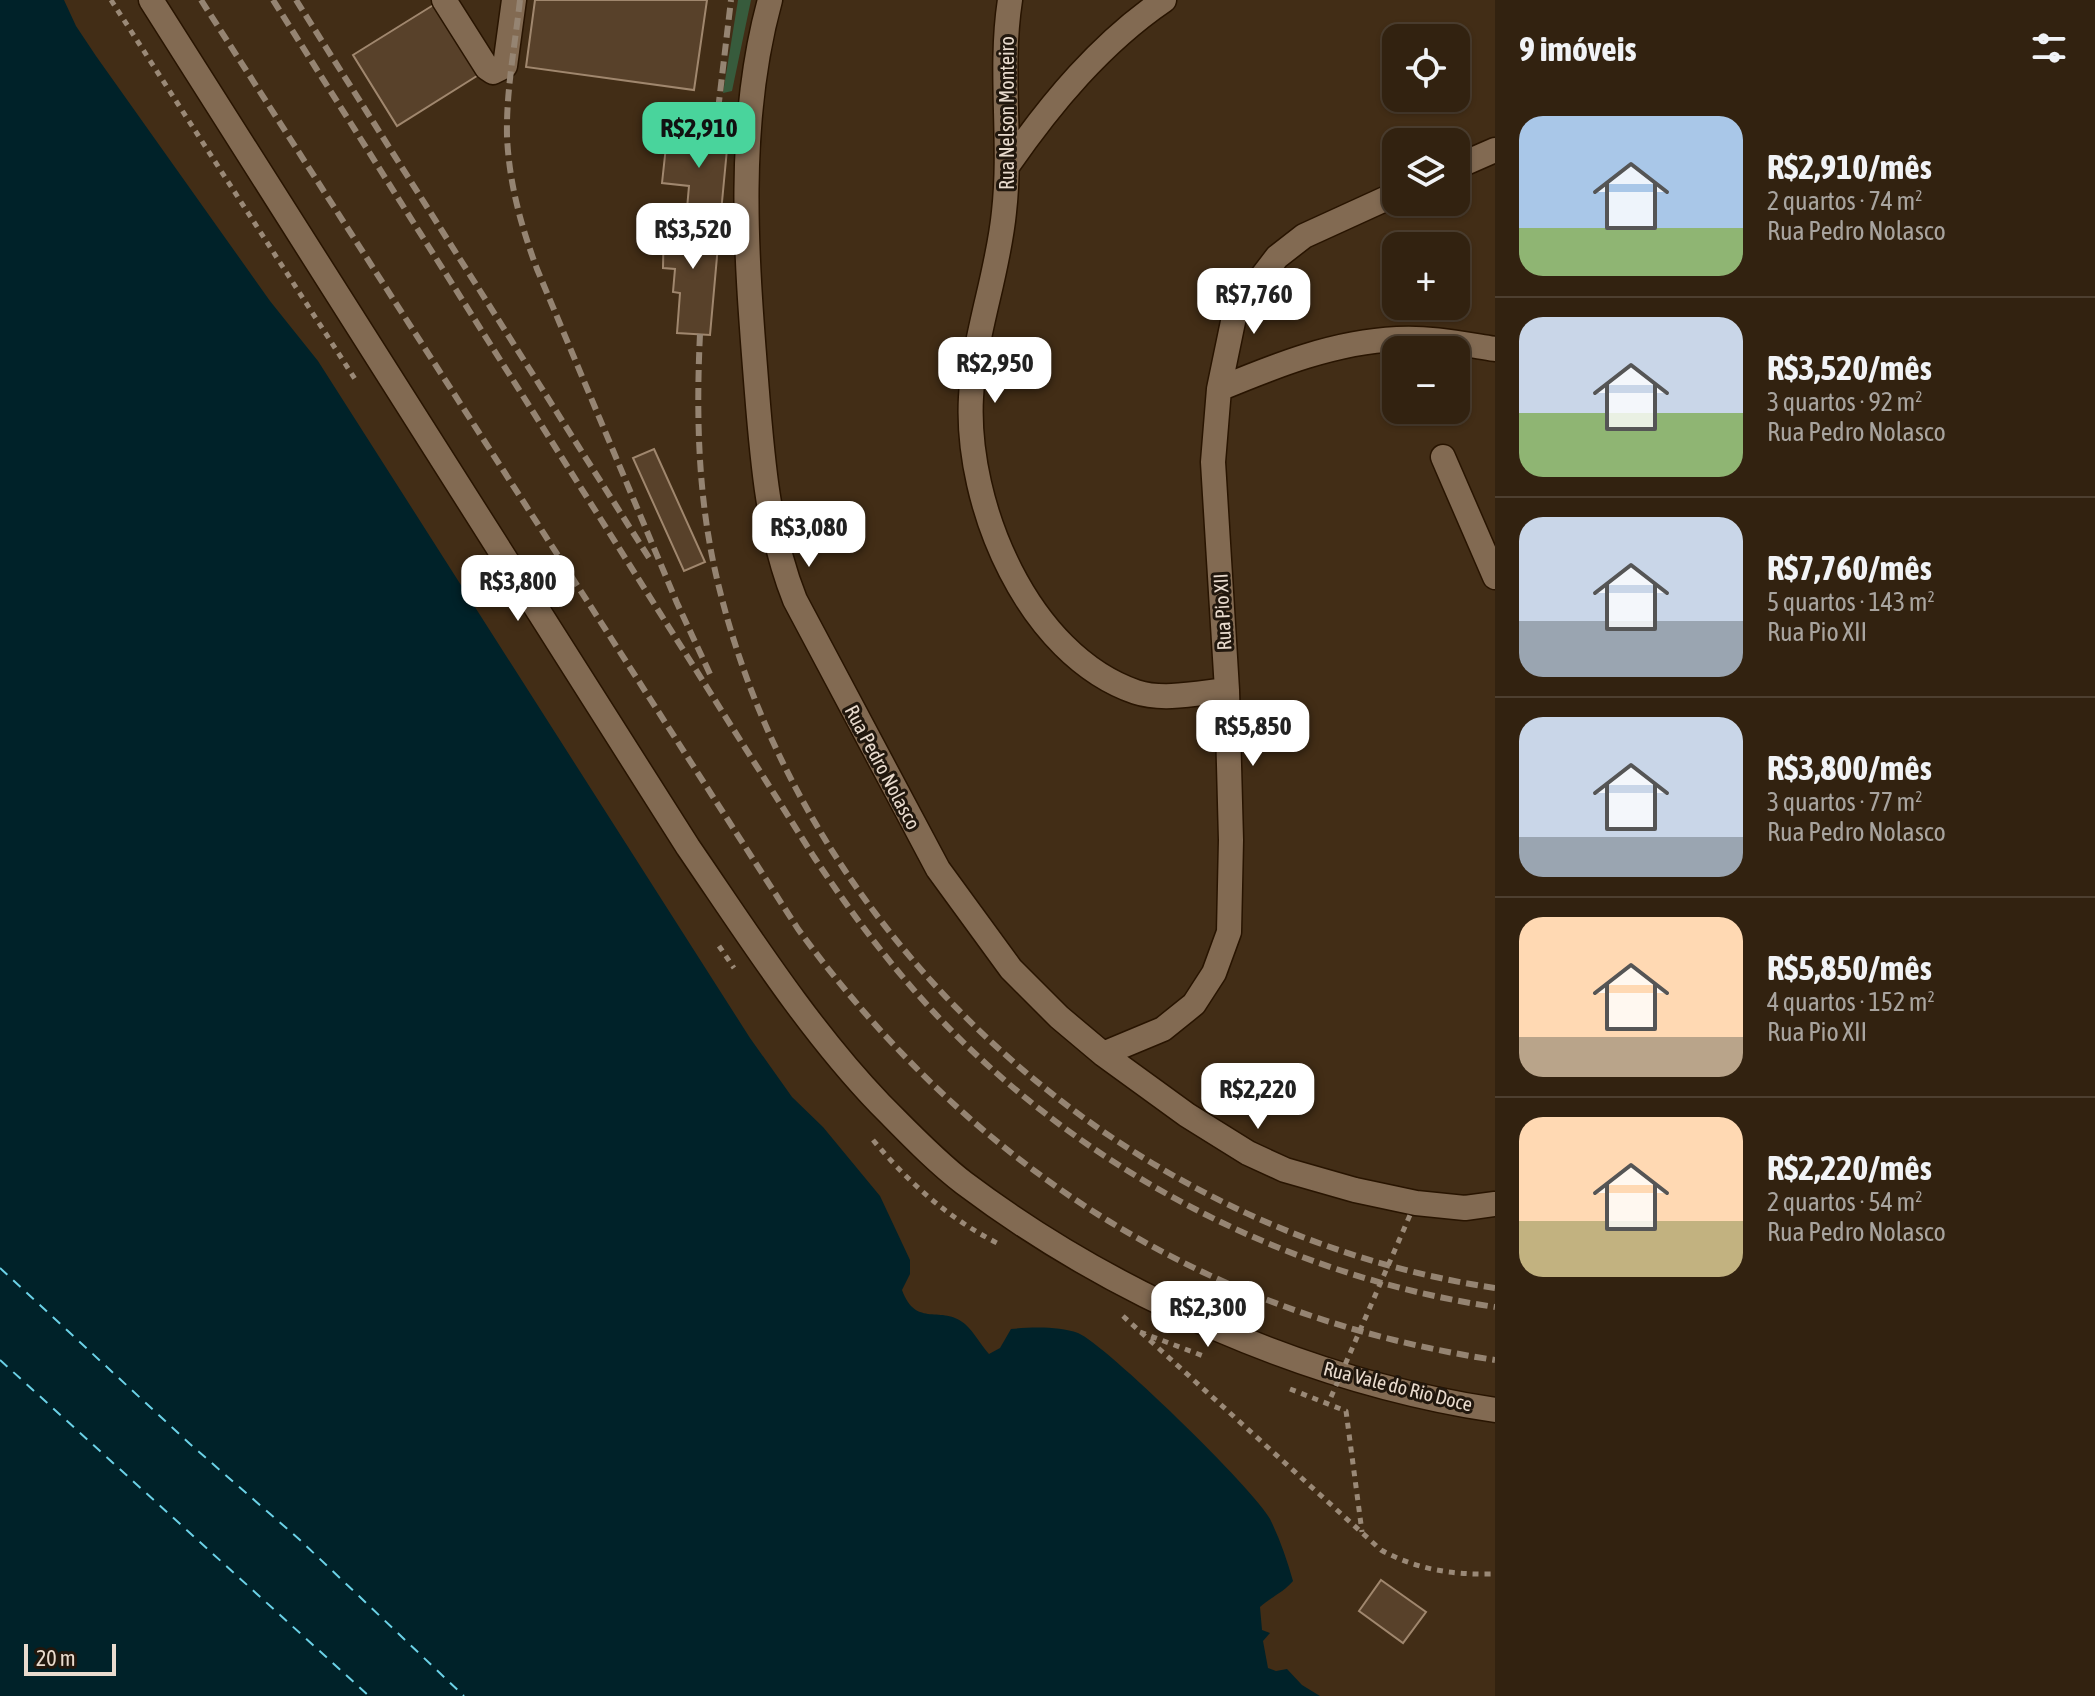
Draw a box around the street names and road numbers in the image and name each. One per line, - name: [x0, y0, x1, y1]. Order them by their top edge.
- street label: Rua Nelson Monteiro: [995, 36, 1018, 190]
- street label: Rua Pio XII: [1208, 573, 1236, 651]
- street label: Rua Pedro Nolasco: [841, 701, 925, 833]
- street label: Rua Vale do Rio Doce: [1321, 1356, 1475, 1416]

